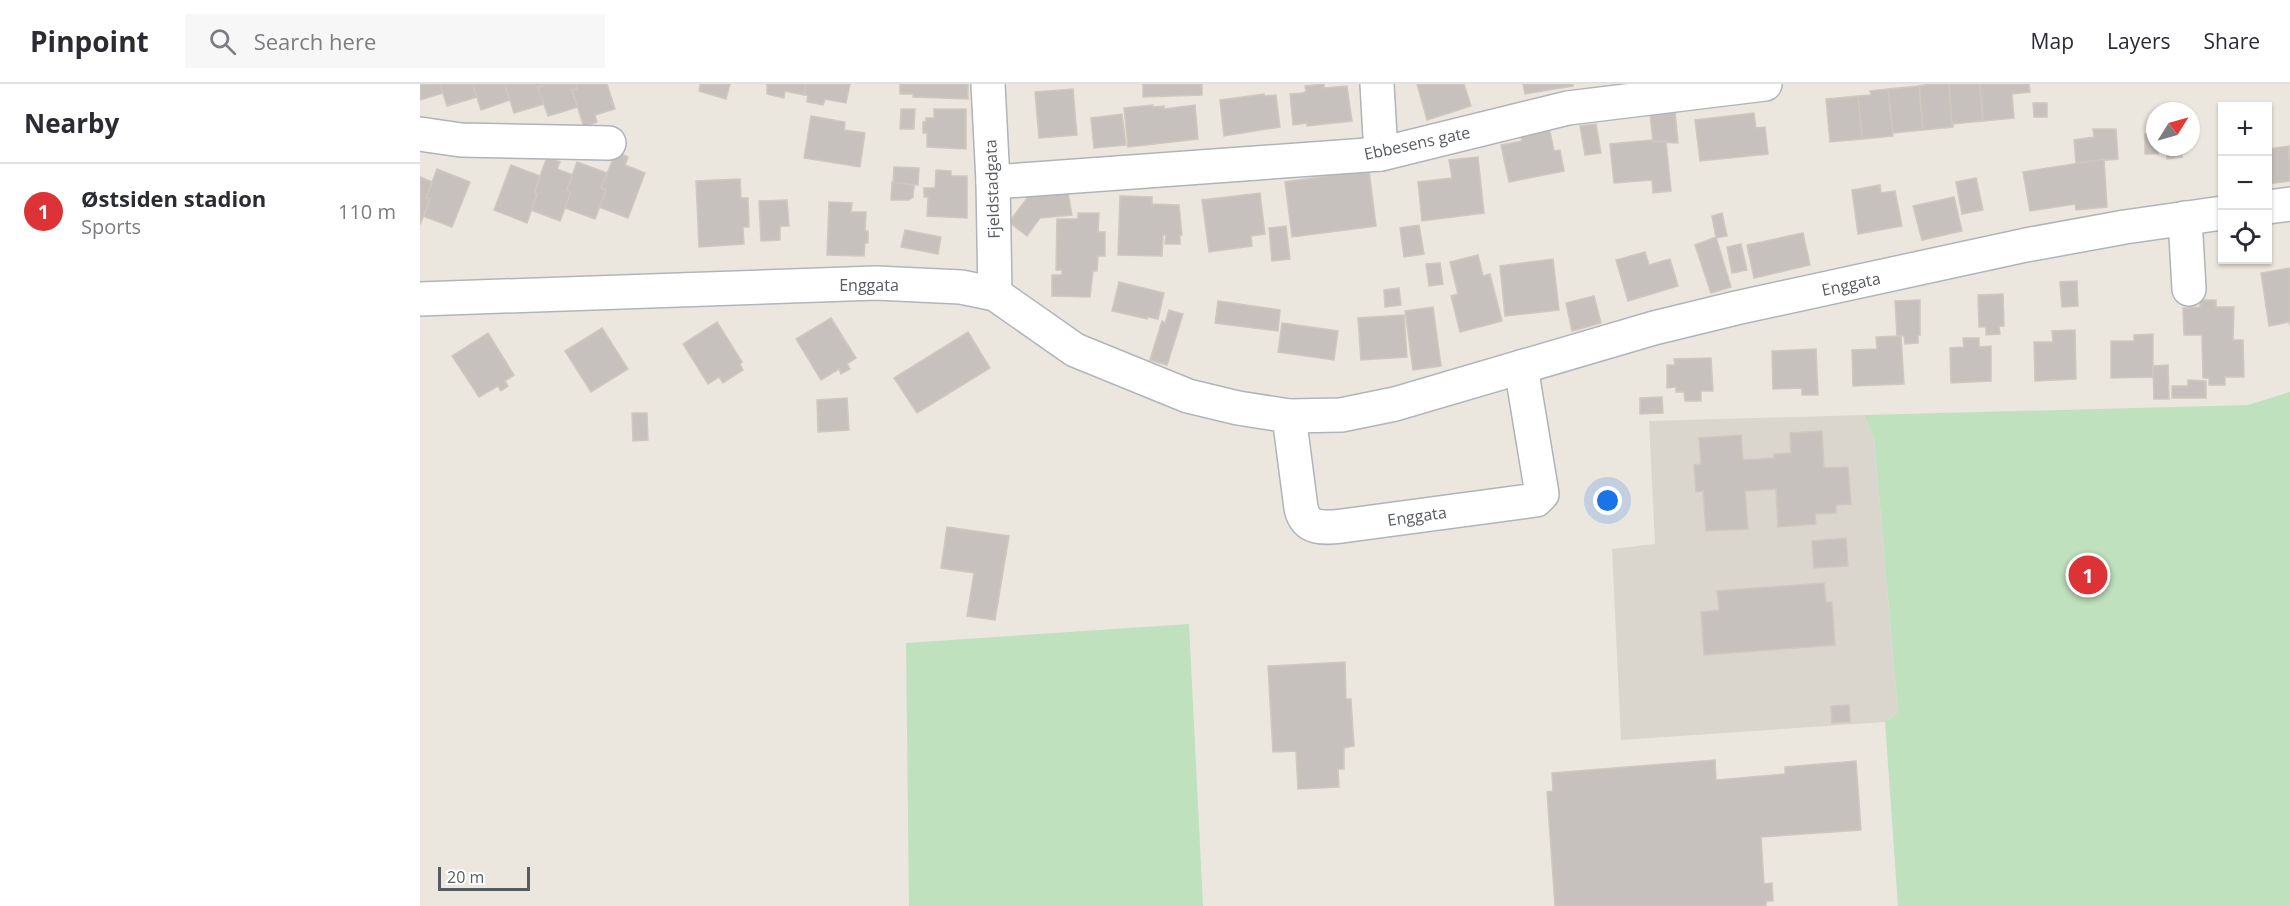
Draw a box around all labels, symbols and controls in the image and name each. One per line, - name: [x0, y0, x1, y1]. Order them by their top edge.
- search box: [185, 14, 605, 68]
- text: Pinpoint: [30, 22, 149, 60]
- icon: search: [206, 25, 239, 58]
- text: Search here: [254, 26, 376, 56]
- text: Map: [2031, 27, 2074, 55]
- text: Layers: [2107, 27, 2171, 55]
- text: Share: [2204, 27, 2260, 55]
- north arrow: [2146, 102, 2200, 156]
- map controls: [2218, 102, 2272, 264]
- button: +: [2218, 102, 2272, 156]
- text: Nearby: [24, 105, 119, 141]
- street label: Ebbesens gate: [1362, 121, 1472, 165]
- street label: Fjeldstadgata: [979, 139, 1005, 239]
- button: −: [2218, 156, 2272, 210]
- text: Østsiden stadion: [81, 183, 266, 213]
- text: 1: [38, 198, 49, 225]
- text: 110 m: [338, 198, 396, 225]
- button: locate: [2218, 210, 2272, 264]
- text: Sports: [81, 213, 141, 240]
- street label: Enggata: [1820, 267, 1882, 301]
- street label: Enggata: [839, 274, 899, 296]
- your location: [1593, 486, 1622, 515]
- street label: Enggata: [1386, 501, 1448, 531]
- pin: 1: [2068, 552, 2108, 598]
- scale bar: [438, 864, 530, 892]
- text: 20 m: [447, 866, 484, 888]

